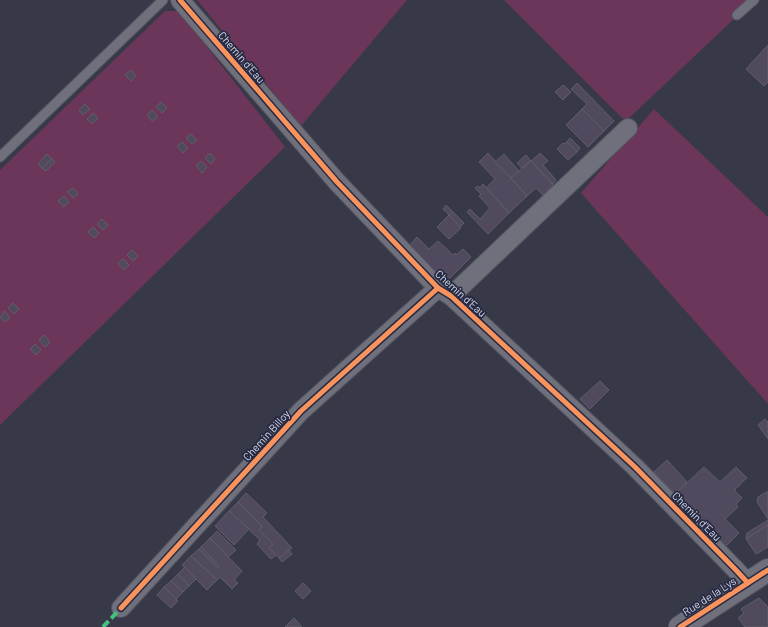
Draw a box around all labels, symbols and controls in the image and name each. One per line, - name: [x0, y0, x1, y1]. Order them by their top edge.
- street label: Chemin d'Eau: [216, 29, 268, 86]
- street label: Chemin d'Eau: [433, 267, 489, 319]
- street label: Chemin Billoy: [240, 407, 292, 463]
- street label: Chemin d'Eau: [670, 489, 724, 543]
- street label: Rue de la Lys: [680, 574, 738, 618]

